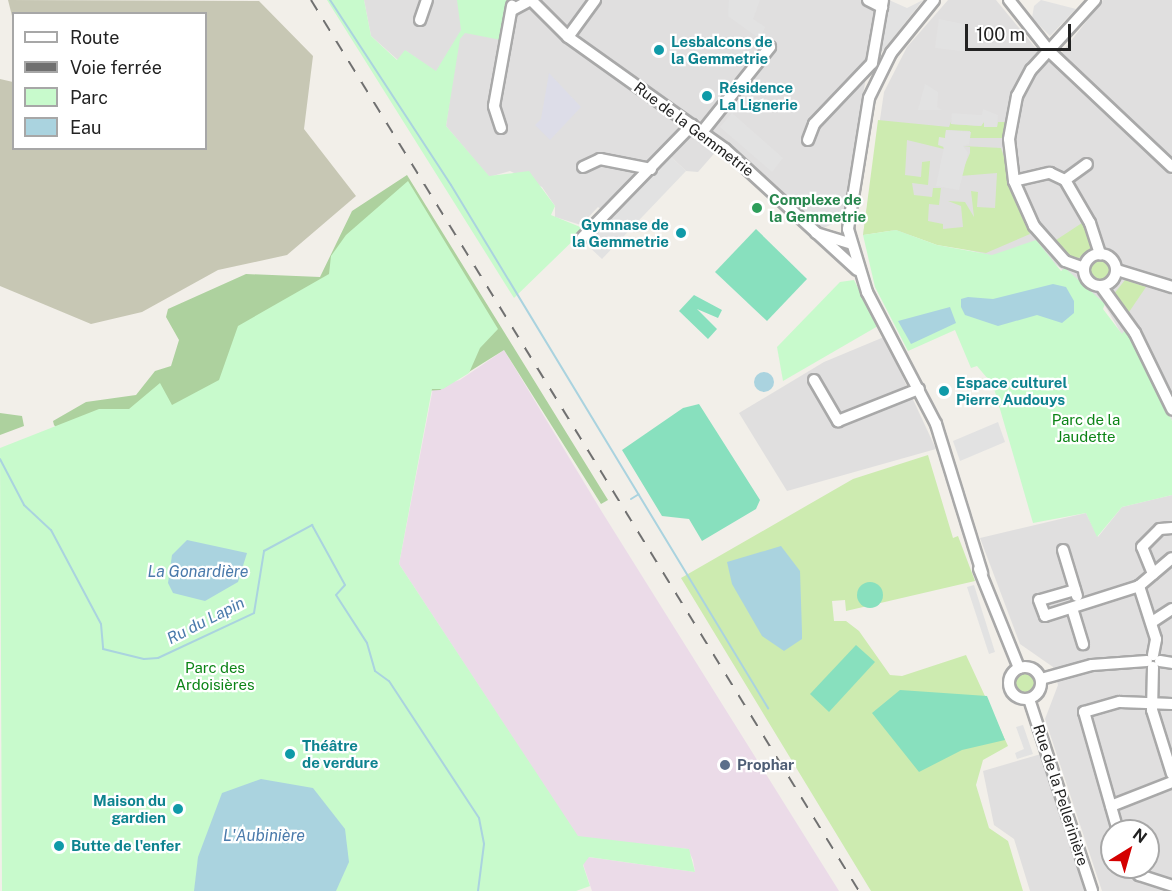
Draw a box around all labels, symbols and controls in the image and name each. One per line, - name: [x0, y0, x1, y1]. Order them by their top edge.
- legend: [12, 12, 207, 150]
- scale bar: [968, 12, 1074, 50]
- text: 100 m: [976, 24, 1025, 45]
- text: Route: [70, 27, 119, 48]
- place label: Lesbalcons de la Gemmetrie: [671, 32, 773, 67]
- marker: Lesbalcons de la Gemmetrie: [652, 43, 666, 57]
- text: Voie ferrée: [70, 57, 162, 78]
- street label: Rue de la Gemmetrie: [630, 78, 758, 180]
- place label: Résidence La Lignerie: [719, 78, 798, 113]
- text: Parc: [70, 87, 108, 108]
- marker: Résidence La Lignerie: [700, 89, 714, 103]
- text: Eau: [70, 117, 101, 138]
- place label: Complexe de la Gemmetrie: [769, 190, 866, 225]
- marker: Complexe de la Gemmetrie: [750, 201, 764, 215]
- place label: Gymnase de la Gemmetrie: [572, 215, 669, 250]
- marker: Gymnase de la Gemmetrie: [674, 226, 688, 240]
- place label: Espace culturel Pierre Audouys: [956, 373, 1068, 408]
- marker: Espace culturel Pierre Audouys: [937, 384, 951, 398]
- park label: Parc de la Jaudette: [1051, 410, 1121, 445]
- water label: La Gonardière: [148, 562, 248, 582]
- water label: Ru du Lapin: [164, 593, 248, 649]
- park label: Parc des Ardoisières: [175, 658, 255, 693]
- street label: Rue de la Pellerinière: [1030, 722, 1092, 868]
- place label: Théâtre de verdure: [302, 736, 378, 771]
- marker: Théâtre de verdure: [283, 747, 297, 761]
- place label: Prophar: [737, 756, 794, 774]
- marker: Prophar: [718, 758, 732, 772]
- place label: Maison du gardien: [93, 791, 166, 826]
- marker: Maison du gardien: [171, 802, 185, 816]
- north arrow: [1100, 819, 1160, 879]
- text: N: [1129, 824, 1151, 847]
- water label: L'Aubinière: [223, 826, 305, 846]
- place label: Butte de l'enfer: [71, 837, 181, 855]
- marker: Butte de l'enfer: [52, 839, 66, 853]

